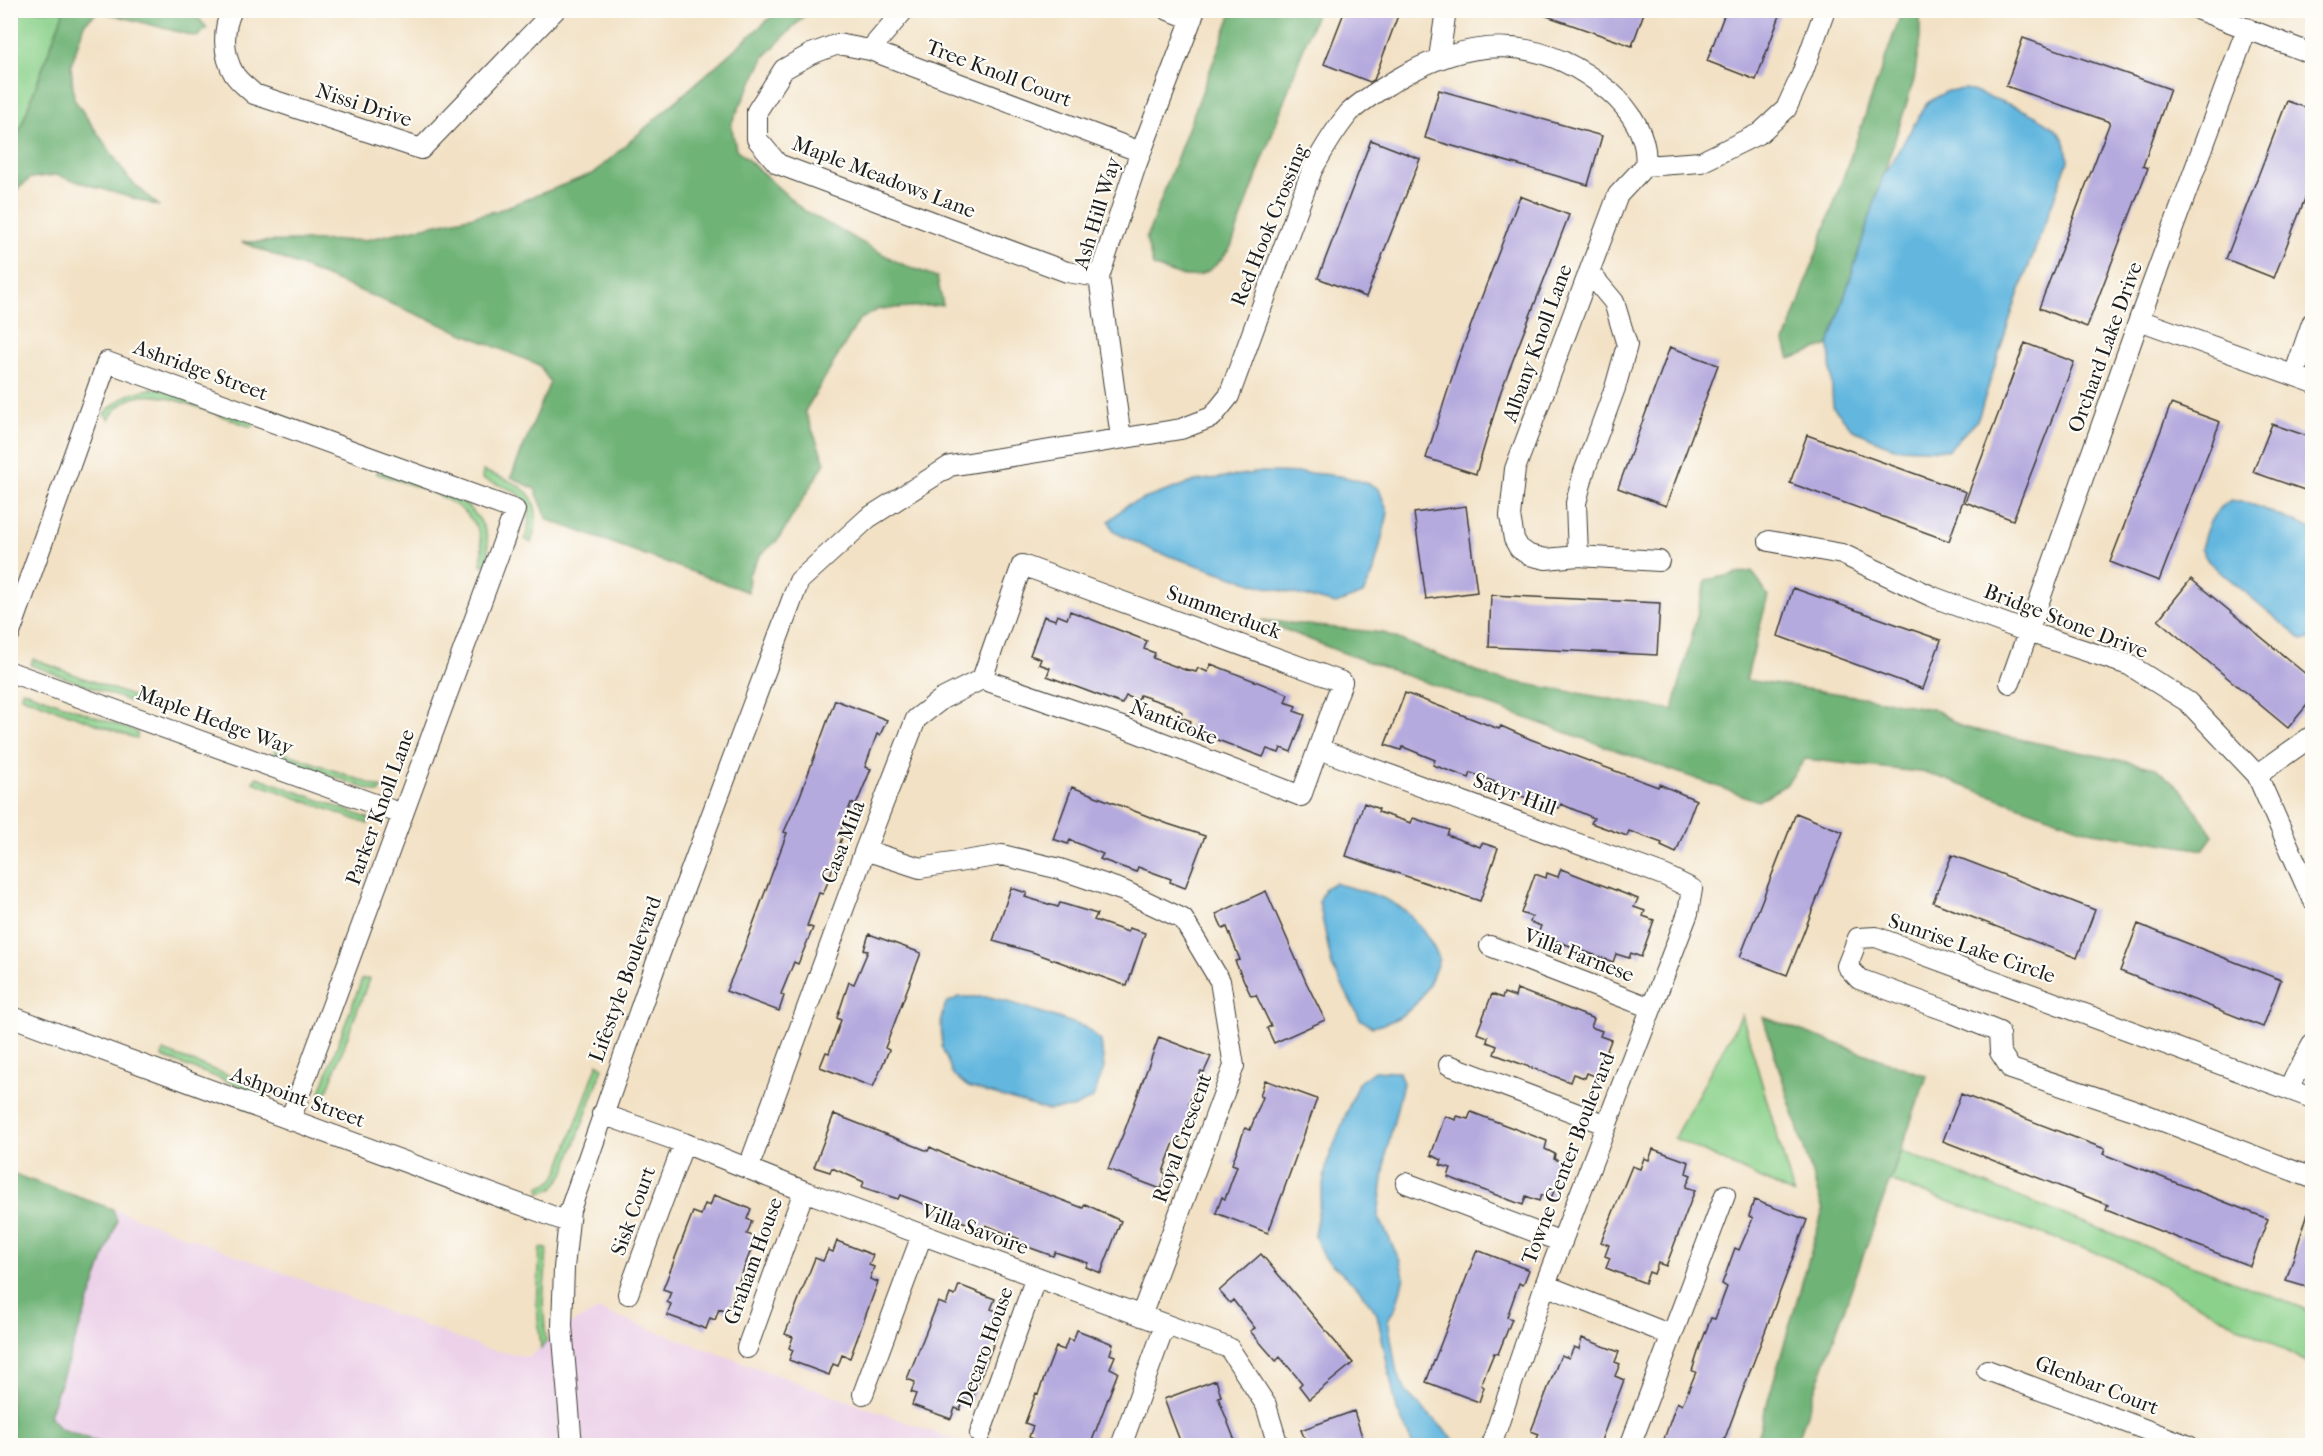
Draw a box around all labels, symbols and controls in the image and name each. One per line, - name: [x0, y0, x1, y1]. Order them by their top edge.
- street label: Tree Knoll Court: [923, 34, 1076, 112]
- street label: Nissi Drive: [313, 78, 415, 132]
- street label: Maple Meadows Lane: [789, 131, 979, 223]
- street label: Red Hook Crossing: [1226, 140, 1313, 310]
- street label: Ash Hill Way: [1068, 153, 1126, 273]
- street label: Orchard Lake Drive: [2063, 258, 2147, 436]
- street label: Albany Knoll Lane: [1497, 261, 1577, 426]
- street label: Ashridge Street: [130, 334, 272, 406]
- street label: Bridge Stone Drive: [1981, 579, 2151, 663]
- street label: Summerduck: [1164, 580, 1285, 644]
- street label: Maple Hedge Way: [134, 681, 297, 760]
- street label: Nanticoke: [1127, 694, 1221, 750]
- street label: Parker Knoll Lane: [341, 726, 419, 888]
- street label: Satyr Hill: [1470, 768, 1560, 820]
- street label: Casa Mila: [816, 797, 870, 887]
- street label: Lifestyle Boulevard: [584, 892, 666, 1065]
- street label: Sunrise Lake Circle: [1885, 908, 2059, 988]
- street label: Villa Farnese: [1520, 923, 1637, 987]
- street label: Towne Center Boulevard: [1517, 1048, 1620, 1267]
- street label: Ashpoint Street: [227, 1061, 369, 1132]
- street label: Royal Crescent: [1147, 1069, 1217, 1206]
- street label: Sisk Court: [606, 1163, 660, 1259]
- street label: Graham House: [719, 1194, 787, 1328]
- street label: Villa Savoire: [917, 1198, 1032, 1259]
- street label: Decaro House: [952, 1284, 1018, 1410]
- street label: Glenbar Court: [2032, 1350, 2163, 1420]

